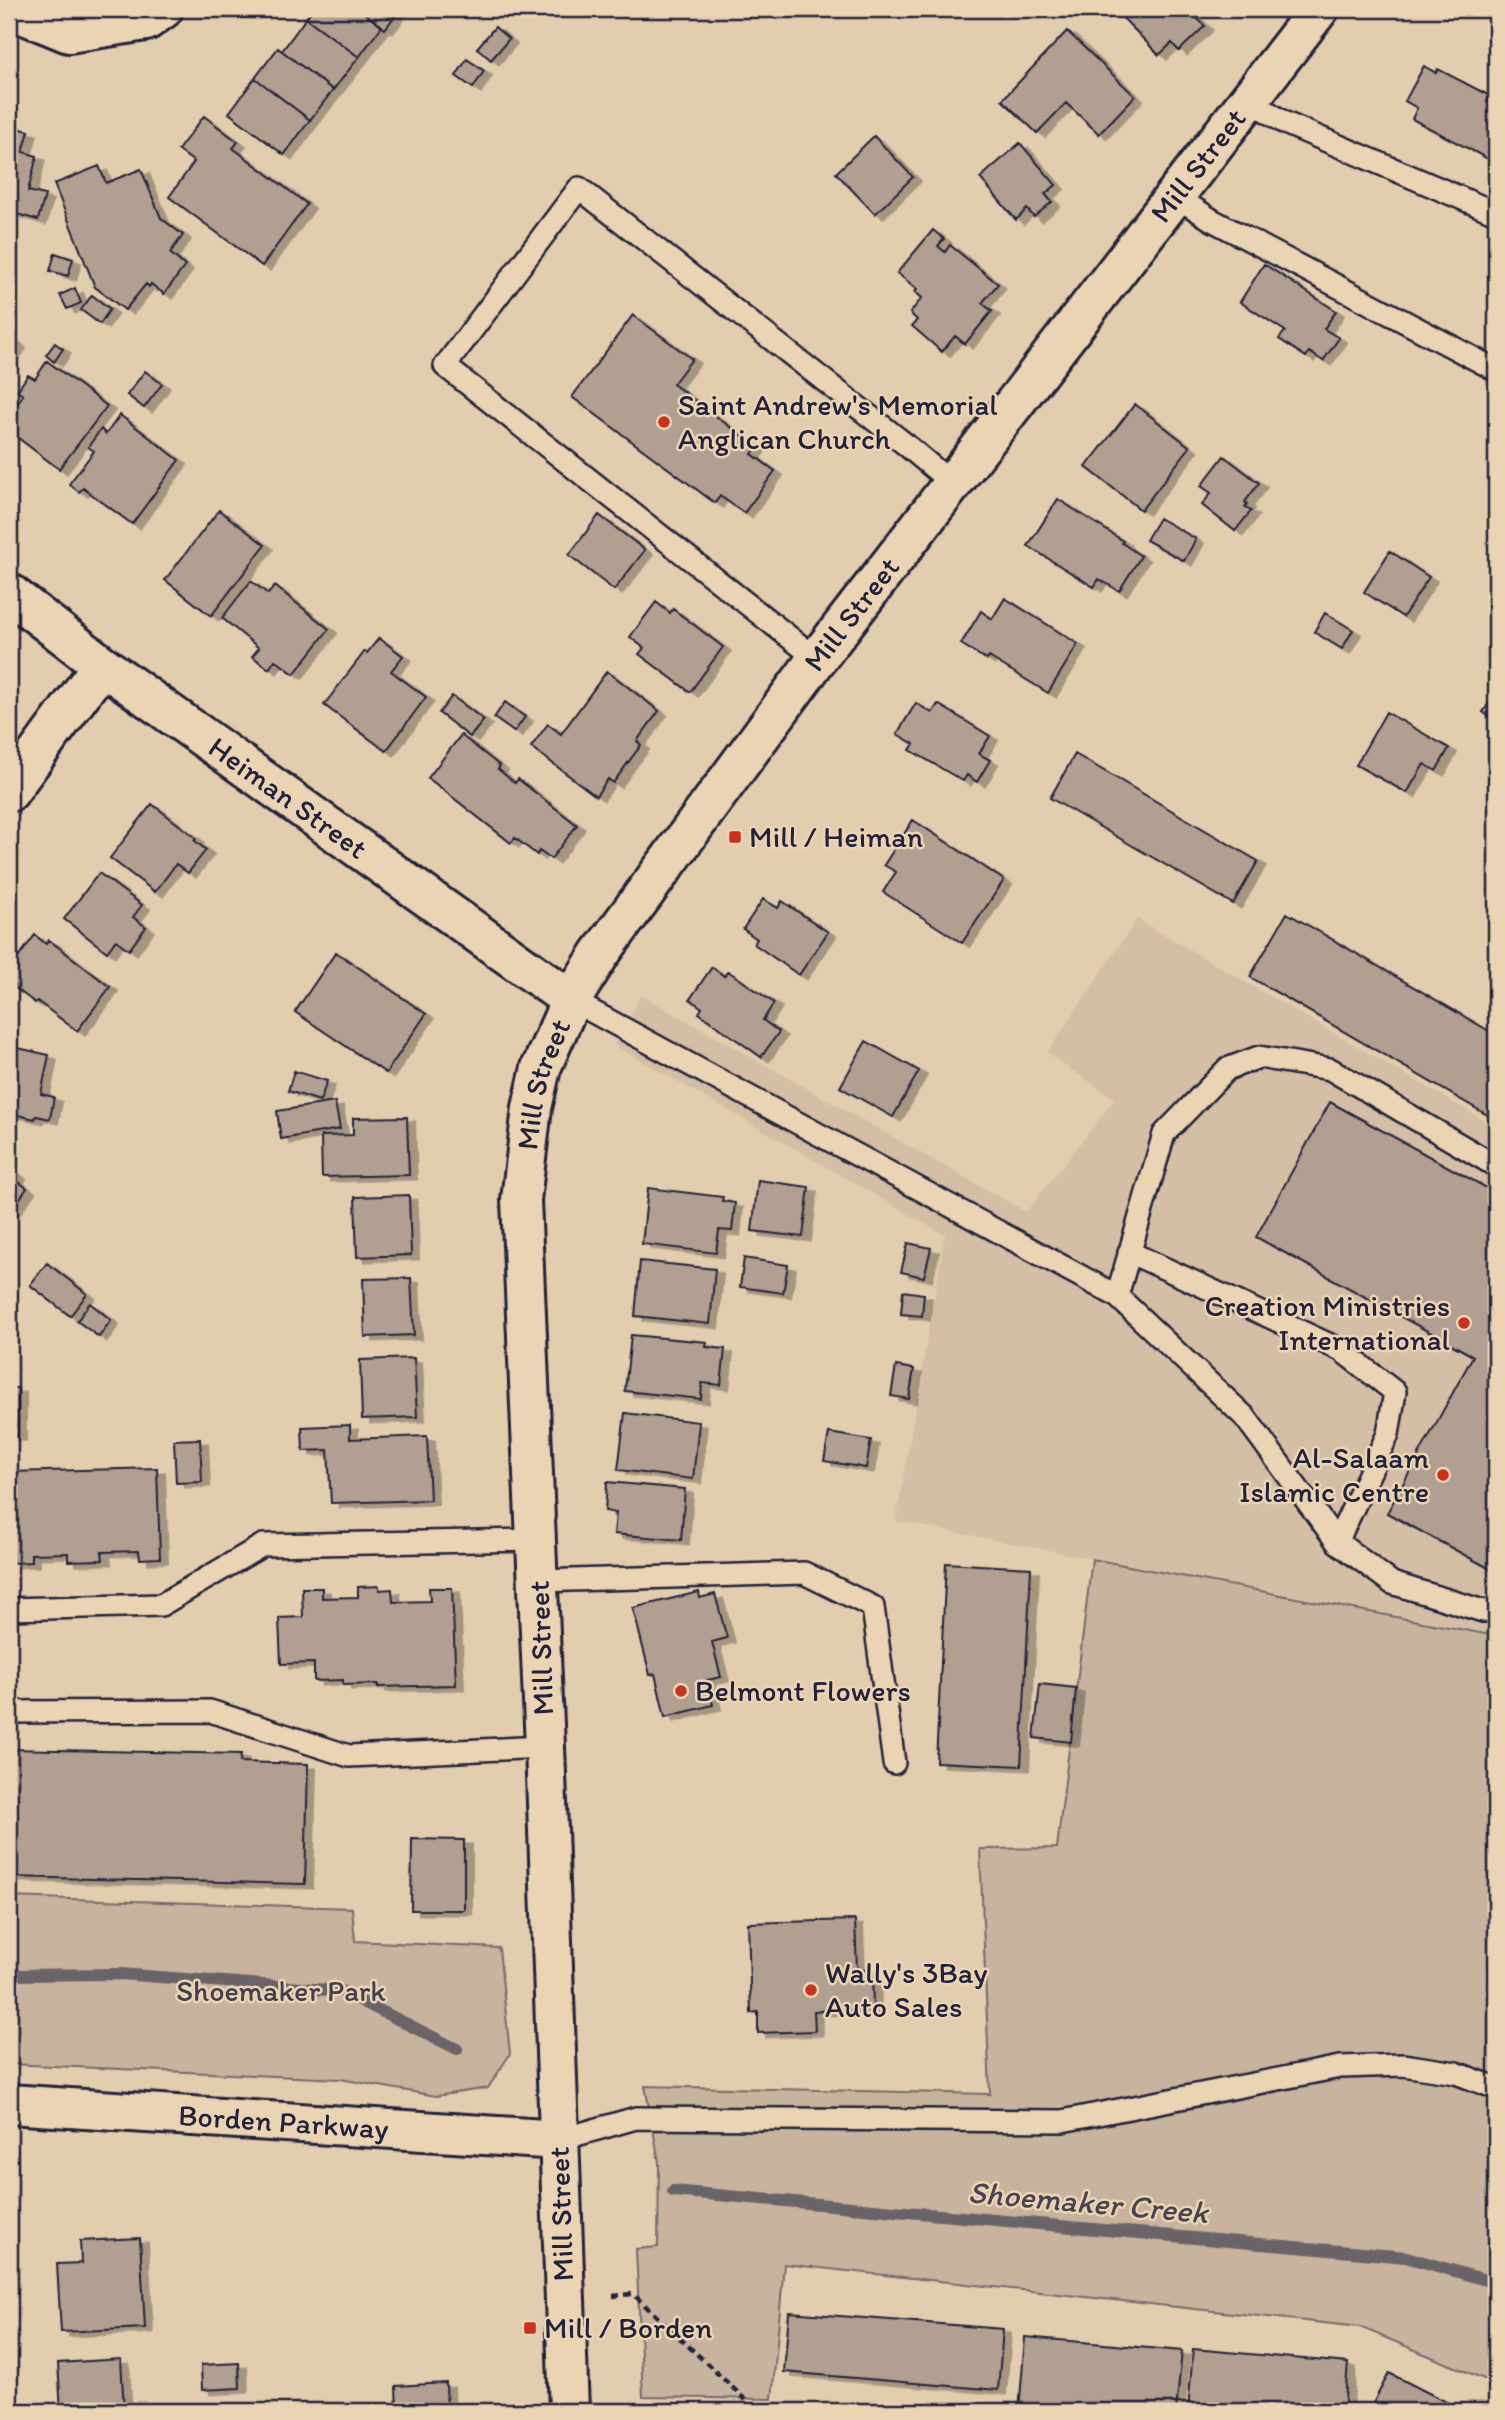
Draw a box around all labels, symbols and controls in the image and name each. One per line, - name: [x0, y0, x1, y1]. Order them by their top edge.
- street label: Mill Street: [1142, 101, 1254, 230]
- place label: Saint Andrew's Memorial Anglican Church: [678, 386, 998, 457]
- marker: Saint Andrew's Memorial Anglican Church: [656, 414, 672, 430]
- street label: Mill Street: [795, 549, 907, 679]
- street label: Heiman Street: [202, 728, 375, 867]
- place label: Mill / Heiman: [749, 818, 923, 855]
- marker: Mill / Heiman: [727, 829, 743, 845]
- street label: Mill Street: [508, 1013, 578, 1152]
- place label: Creation Ministries International: [1204, 1287, 1451, 1358]
- marker: Creation Ministries International: [1456, 1315, 1472, 1331]
- place label: Al-Salaam Islamic Centre: [1239, 1439, 1429, 1510]
- marker: Al-Salaam Islamic Centre: [1435, 1467, 1451, 1483]
- street label: Mill Street: [520, 1580, 561, 1716]
- place label: Belmont Flowers: [695, 1672, 911, 1709]
- marker: Belmont Flowers: [673, 1683, 689, 1699]
- place label: Wally's 3Bay Auto Sales: [825, 1954, 988, 2025]
- park label: Shoemaker Park: [176, 1972, 386, 2009]
- marker: Wally's 3Bay Auto Sales: [803, 1982, 819, 1998]
- street label: Borden Parkway: [177, 2096, 390, 2147]
- street label: Mill Street: [540, 2146, 581, 2282]
- water label: Shoemaker Creek: [966, 2173, 1211, 2232]
- place label: Mill / Borden: [544, 2309, 712, 2346]
- marker: Mill / Borden: [522, 2320, 538, 2336]

